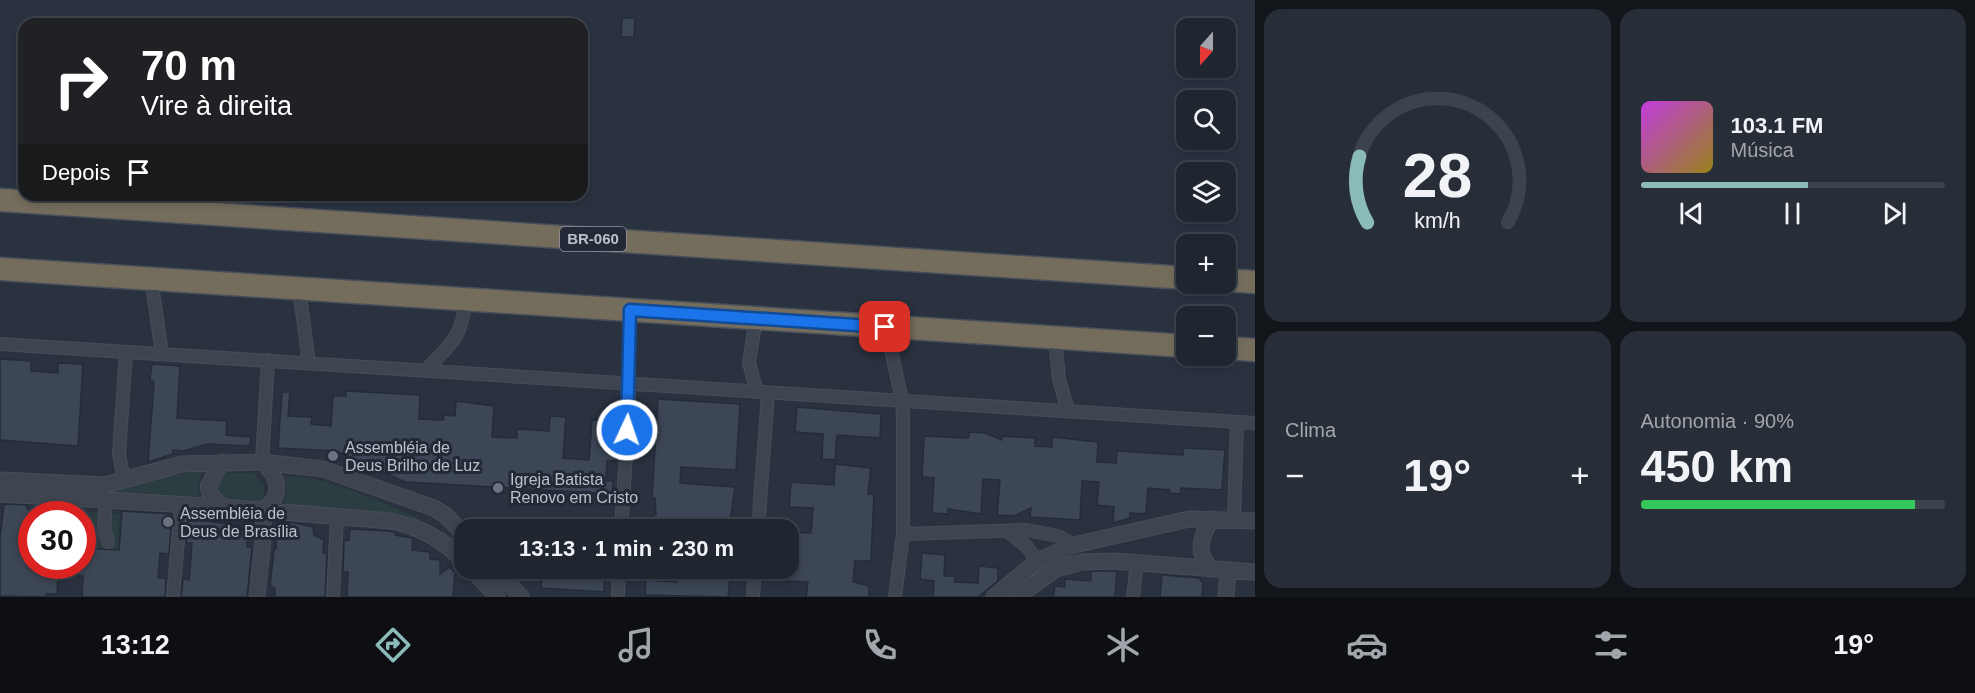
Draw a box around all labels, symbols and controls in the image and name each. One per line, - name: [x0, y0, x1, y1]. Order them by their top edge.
- north arrow: [1176, 18, 1236, 78]
- map controls: [1176, 18, 1236, 366]
- icon: right: [42, 42, 120, 120]
- text: 70 m: [141, 42, 237, 89]
- button: search: [1176, 90, 1236, 150]
- text: Vire à direita: [141, 91, 292, 121]
- text: 103.1 FM: [1731, 113, 1823, 138]
- text: Música: [1731, 139, 1794, 161]
- text: 28: [1403, 141, 1472, 210]
- icon: arrive: [122, 156, 155, 189]
- text: Depois: [42, 160, 110, 185]
- button: layers: [1176, 162, 1236, 222]
- icon: previous: [1675, 197, 1708, 230]
- icon: pause: [1776, 197, 1809, 230]
- icon: next: [1878, 197, 1911, 230]
- text: km/h: [1414, 209, 1460, 233]
- road number: BR-060: [560, 227, 626, 251]
- button: +: [1176, 234, 1236, 294]
- pin: [859, 301, 910, 352]
- button: −: [1176, 306, 1236, 366]
- icon: arrive: [868, 310, 901, 343]
- position arrow: [595, 398, 659, 462]
- text: Autonomia · 90%: [1641, 410, 1794, 432]
- text: Clima: [1285, 419, 1336, 441]
- place label: Assembléia de Deus Brilho de Luz: [345, 439, 480, 474]
- text: 450 km: [1641, 441, 1793, 492]
- marker: Assembléia de Deus Brilho de Luz: [326, 449, 340, 463]
- text: 19°: [1403, 450, 1471, 501]
- text: −: [1285, 457, 1304, 494]
- text: +: [1570, 457, 1590, 494]
- place label: Igreja Batista Renovo em Cristo: [510, 471, 638, 506]
- marker: Igreja Batista Renovo em Cristo: [491, 481, 505, 495]
- speed limit sign: 30: [18, 501, 96, 579]
- place label: Assembléia de Deus de Brasília: [180, 505, 297, 540]
- marker: Assembléia de Deus de Brasília: [161, 515, 175, 529]
- text: 13:13 · 1 min · 230 m: [519, 536, 734, 561]
- icon: directions: [372, 624, 414, 666]
- icon: music: [615, 624, 657, 666]
- icon: phone: [859, 624, 901, 666]
- icon: climate: [1102, 624, 1144, 666]
- icon: car: [1346, 624, 1388, 666]
- icon: filters: [1590, 624, 1632, 666]
- text: 13:12: [101, 630, 170, 660]
- text: 19°: [1833, 630, 1874, 660]

